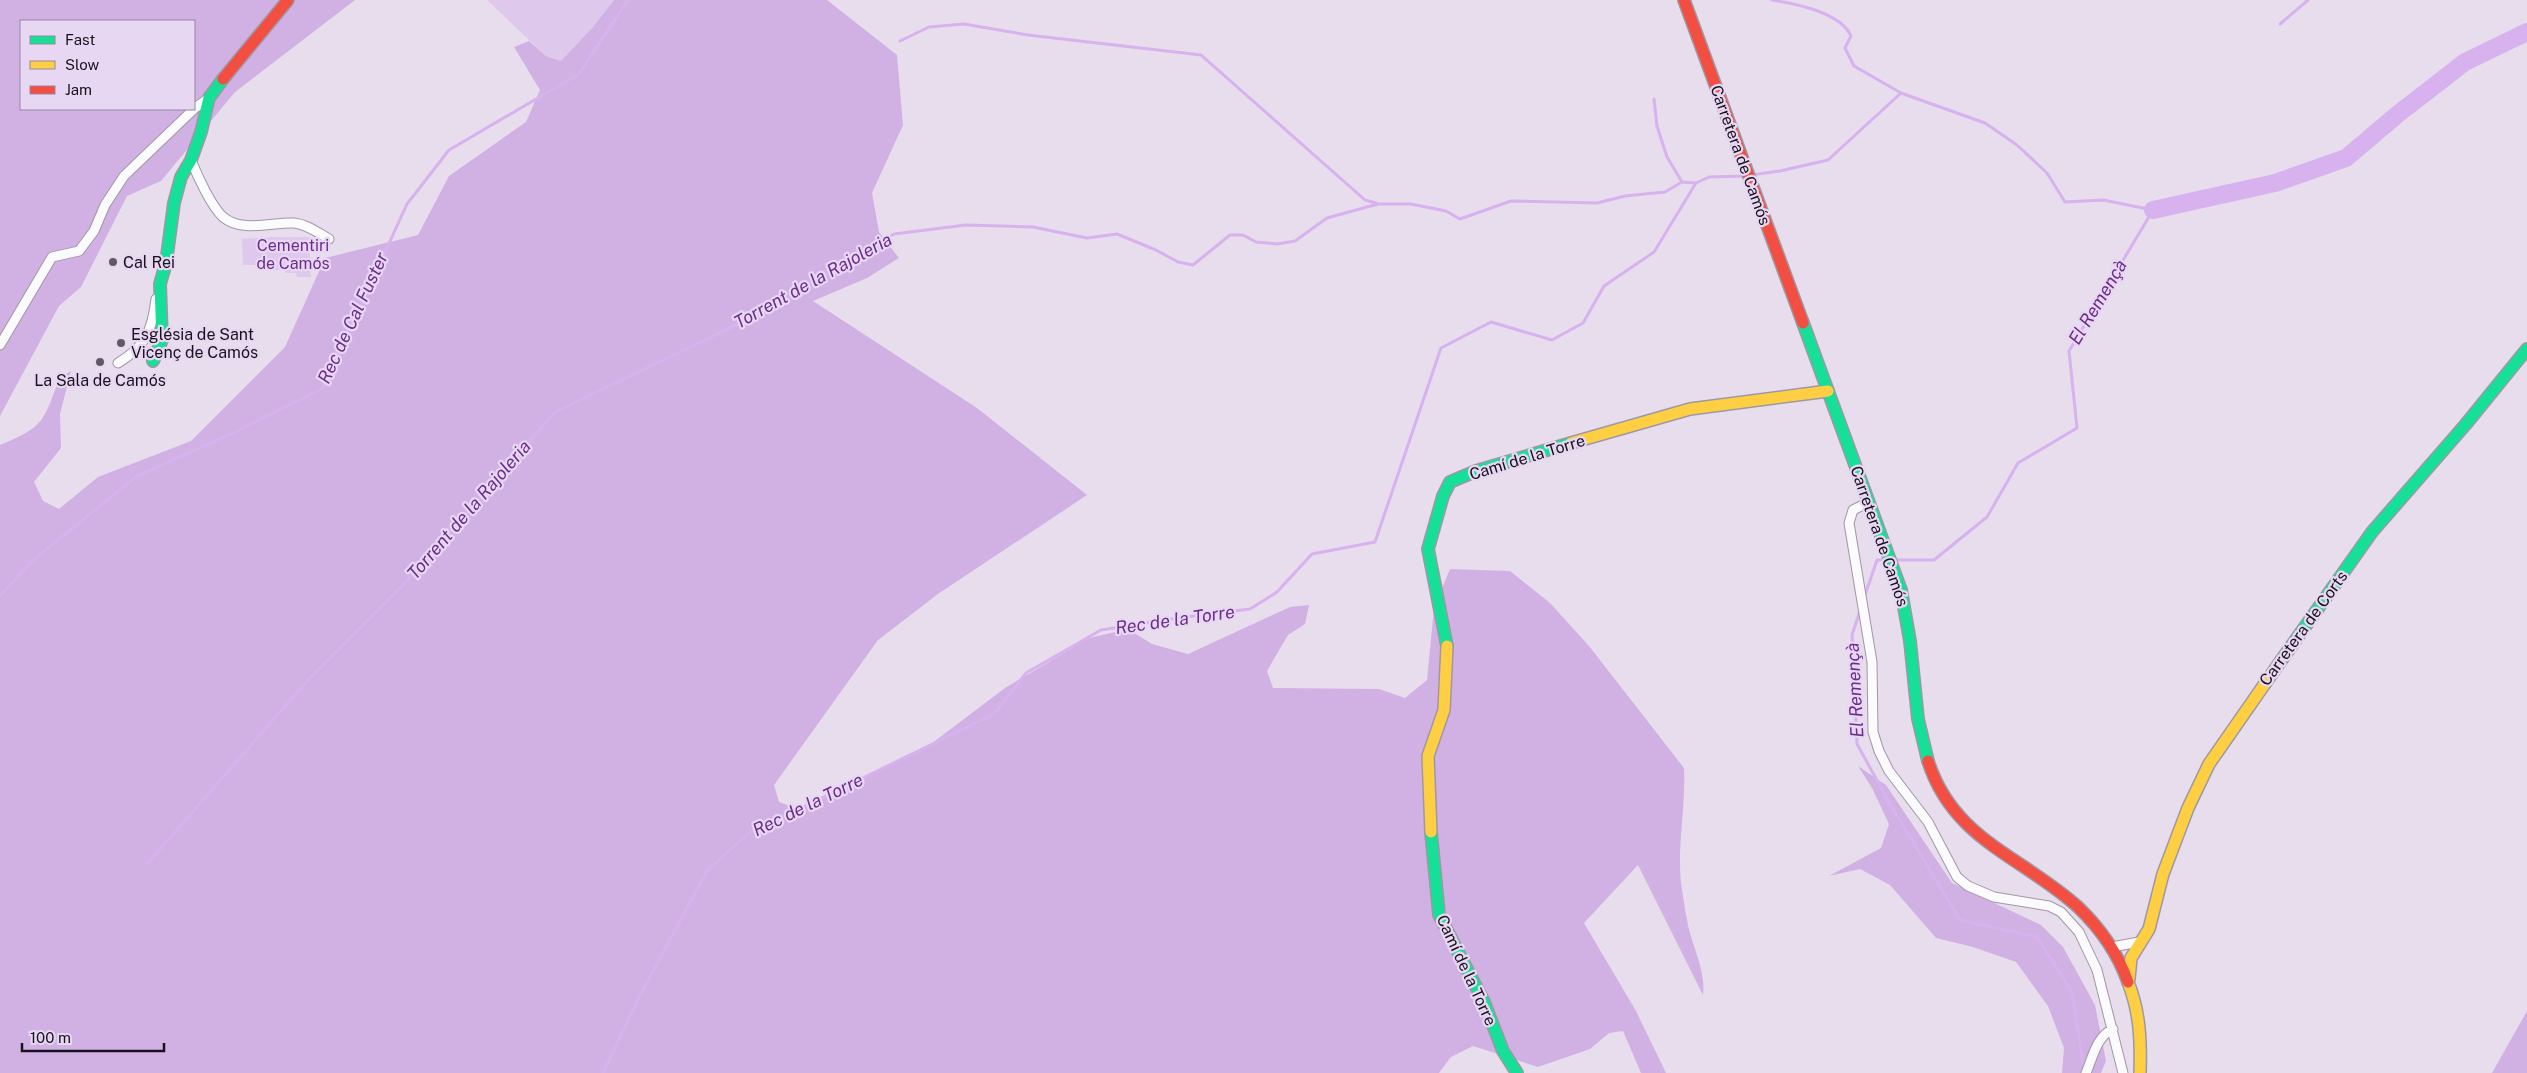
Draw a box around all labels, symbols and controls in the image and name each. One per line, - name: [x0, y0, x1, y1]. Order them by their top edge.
- legend: [20, 20, 195, 110]
- text: Fast: [65, 31, 95, 48]
- text: Slow: [65, 56, 100, 73]
- text: Jam: [65, 81, 92, 98]
- street label: Carretera de Camós: [1706, 83, 1775, 228]
- water label: Torrent de la Rajoleria: [730, 228, 895, 333]
- park label: Cementiri de Camós: [256, 236, 330, 273]
- water label: Rec de Cal Fuster: [313, 249, 392, 387]
- place label: Cal Rei: [123, 253, 175, 272]
- water label: El Remençà: [2064, 255, 2131, 348]
- marker: Cal Rei: [107, 256, 119, 268]
- place label: Església de Sant Vicenç de Camós: [131, 325, 258, 362]
- marker: Església de Sant Vicenç de Camós: [115, 337, 127, 349]
- marker: La Sala de Camós: [94, 356, 106, 368]
- place label: La Sala de Camós: [34, 371, 166, 390]
- street label: Camí de la Torre: [1467, 431, 1587, 484]
- water label: Torrent de la Rajoleria: [403, 436, 535, 583]
- street label: Carretera de Camós: [1847, 463, 1913, 609]
- street label: Carretera de Corts: [2255, 567, 2351, 689]
- water label: Rec de la Torre: [1114, 601, 1236, 638]
- water label: El Remençà: [1842, 642, 1867, 738]
- water label: Rec de la Torre: [749, 769, 867, 840]
- street label: Camí de la Torre: [1433, 912, 1500, 1029]
- scale bar: [22, 1020, 165, 1052]
- text: 100 m: [30, 1029, 71, 1046]

